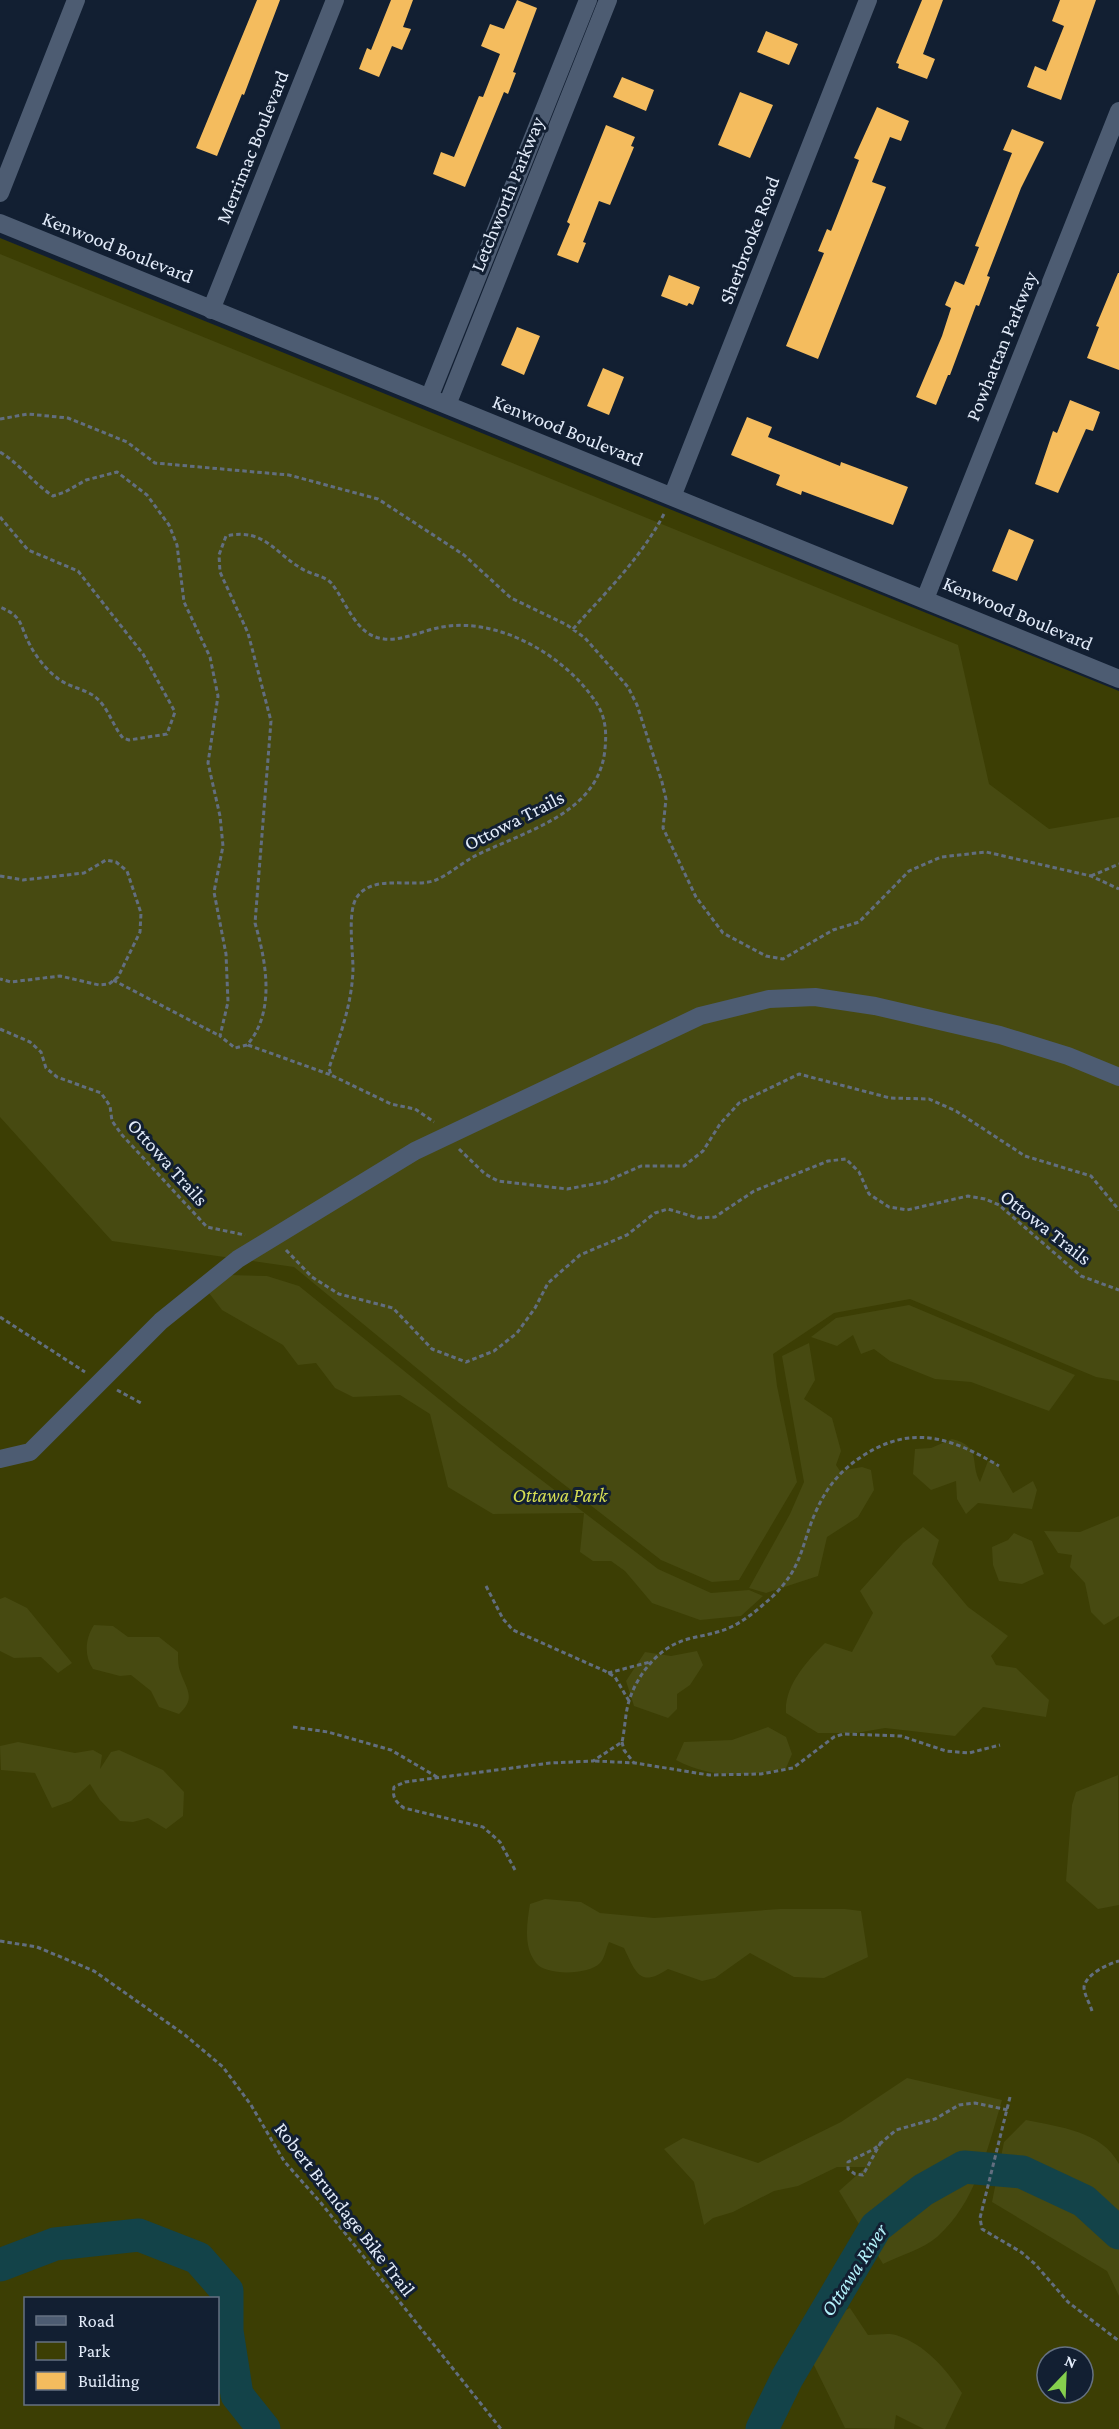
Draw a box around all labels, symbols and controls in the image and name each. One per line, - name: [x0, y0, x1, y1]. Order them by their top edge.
- street label: Merrimac Boulevard: [211, 67, 293, 227]
- street label: Letchworth Parkway: [466, 113, 549, 275]
- street label: Sherbrooke Road: [715, 173, 784, 307]
- street label: Kenwood Boulevard: [40, 207, 197, 287]
- street label: Powhattan Parkway: [961, 267, 1042, 424]
- street label: Kenwood Boulevard: [490, 390, 647, 470]
- street label: Kenwood Boulevard: [940, 572, 1097, 655]
- street label: Ottowa Trails: [460, 785, 568, 855]
- street label: Ottowa Trails: [123, 1114, 213, 1210]
- street label: Ottowa Trails: [996, 1185, 1096, 1269]
- park label: Ottawa Park: [512, 1484, 609, 1506]
- street label: Robert Brundage Bike Trail: [270, 2118, 420, 2301]
- water label: Ottawa River: [815, 2219, 893, 2320]
- legend: [24, 2297, 219, 2405]
- text: Road: [78, 2311, 115, 2331]
- text: Park: [78, 2341, 110, 2361]
- north arrow: [1035, 2345, 1095, 2405]
- text: N: [1062, 2352, 1079, 2372]
- text: Building: [78, 2371, 140, 2391]

